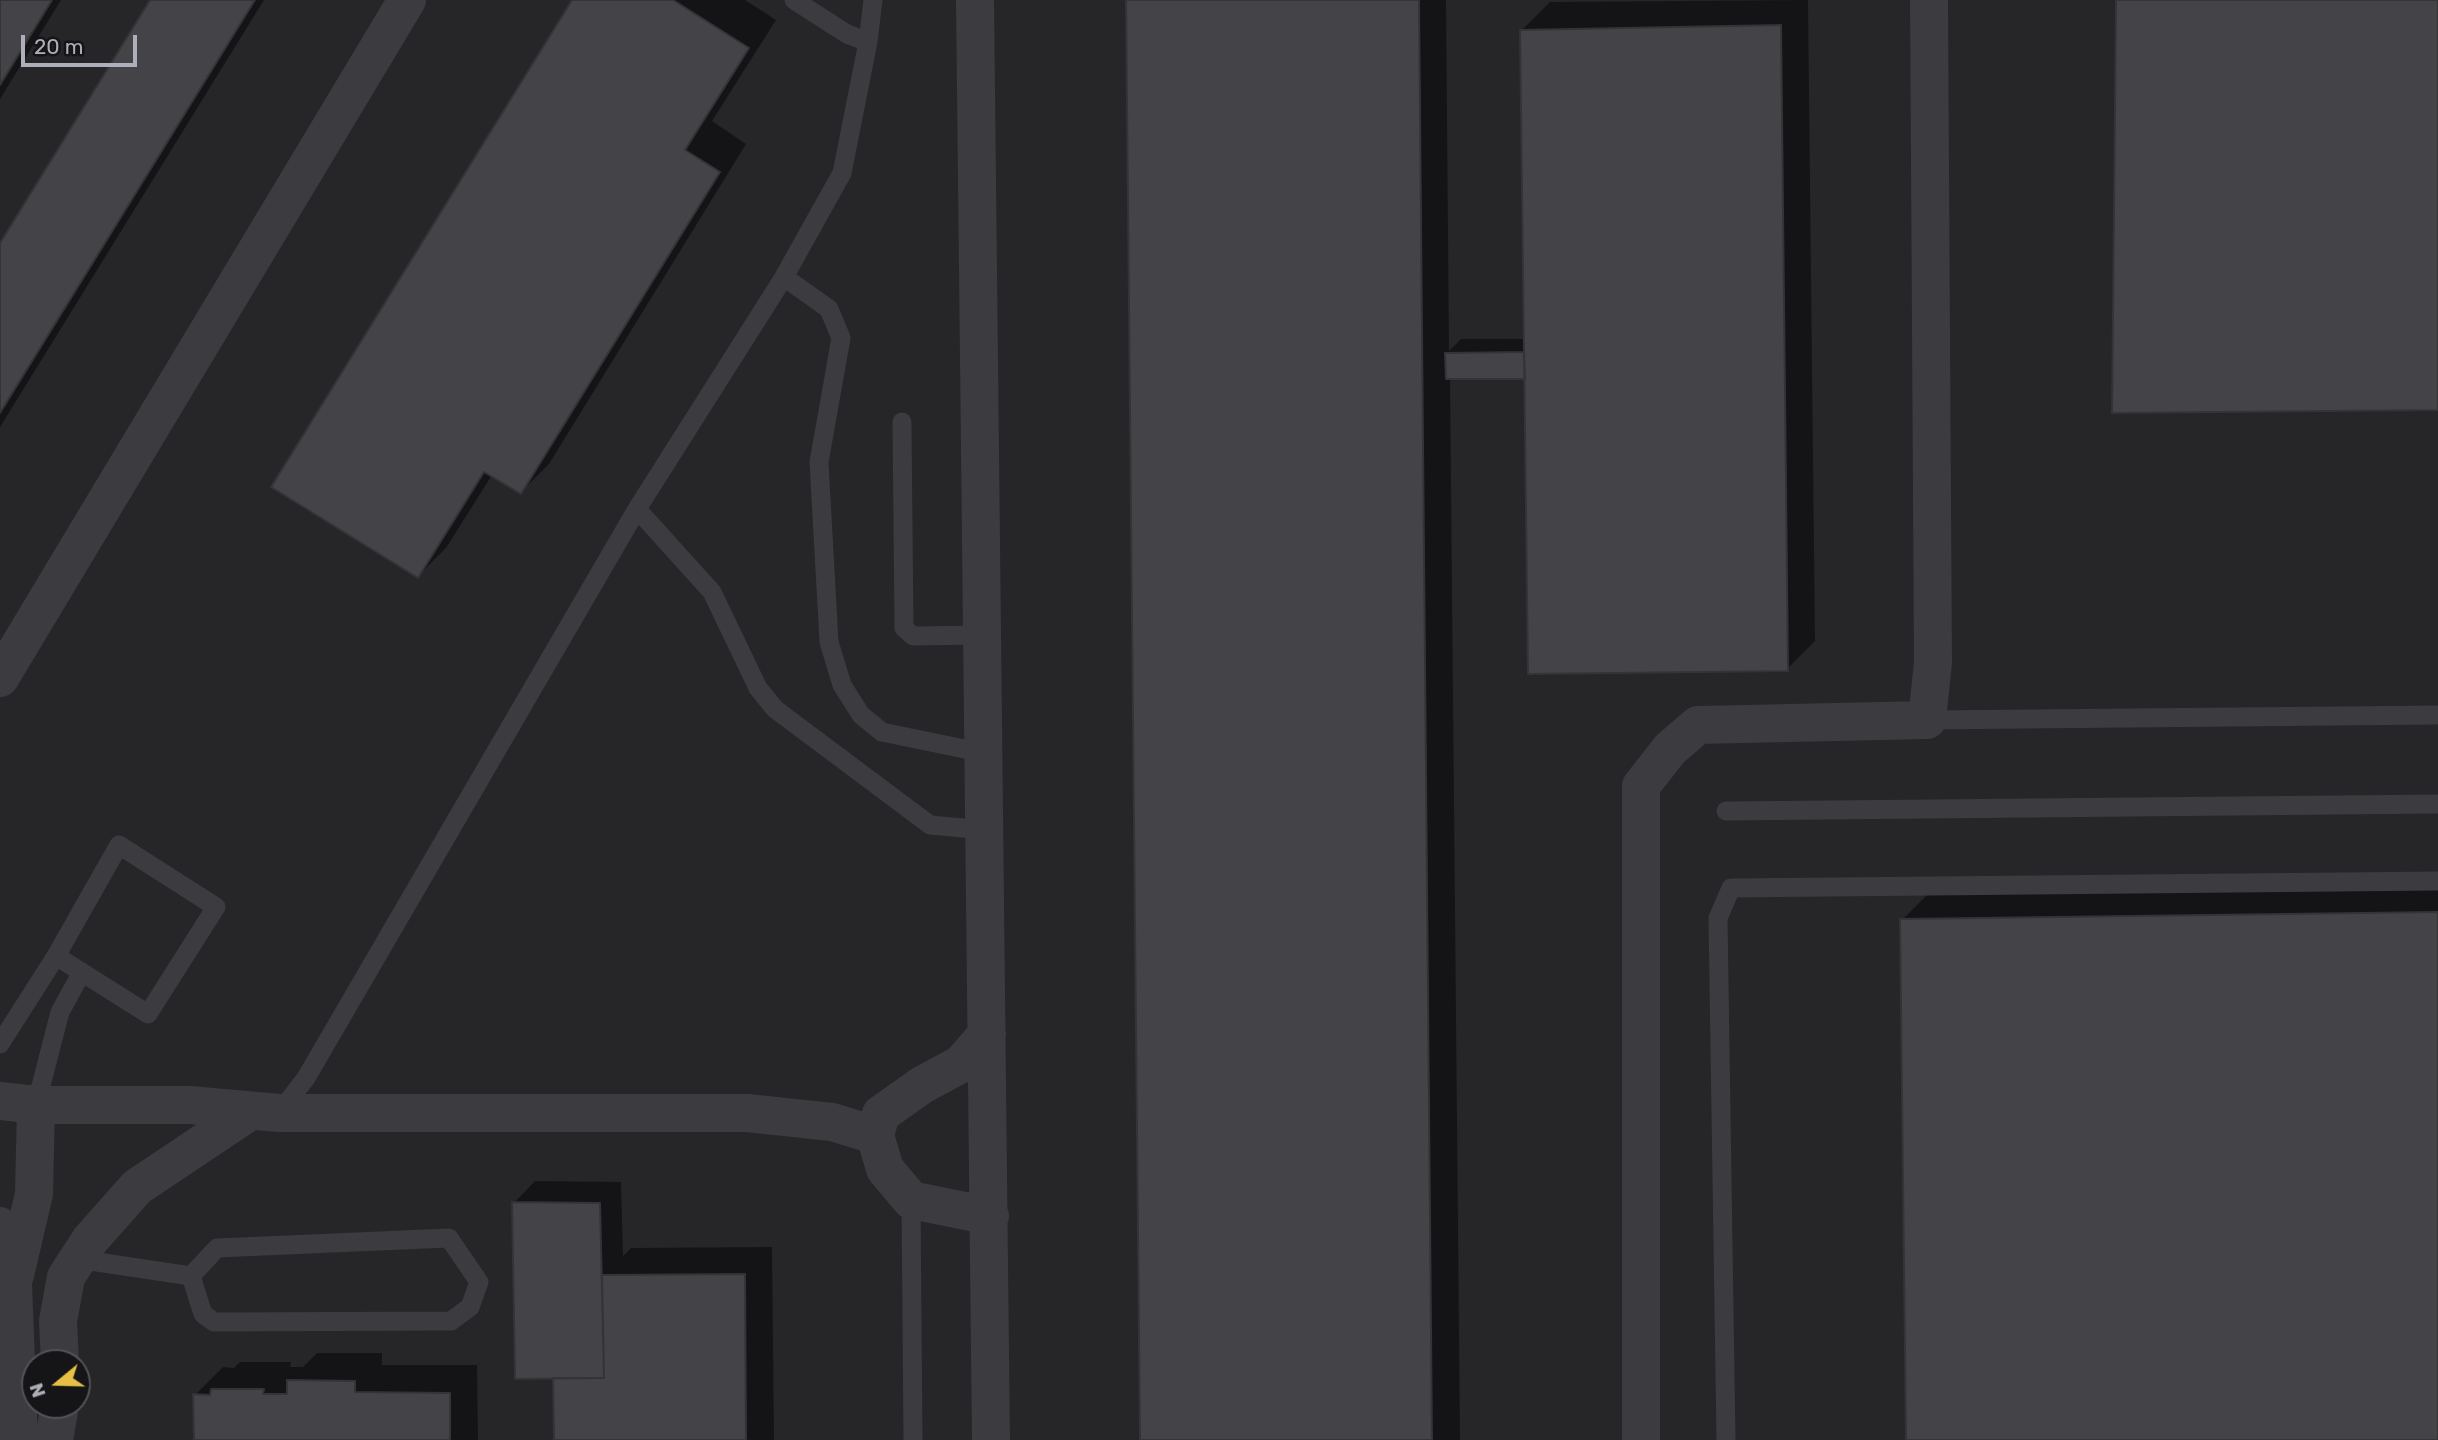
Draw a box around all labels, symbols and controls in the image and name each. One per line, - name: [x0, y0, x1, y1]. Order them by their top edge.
- scale bar: [24, 21, 140, 65]
- text: 20 m: [34, 34, 83, 59]
- north arrow: [21, 1349, 91, 1419]
- text: N: [24, 1380, 51, 1401]

